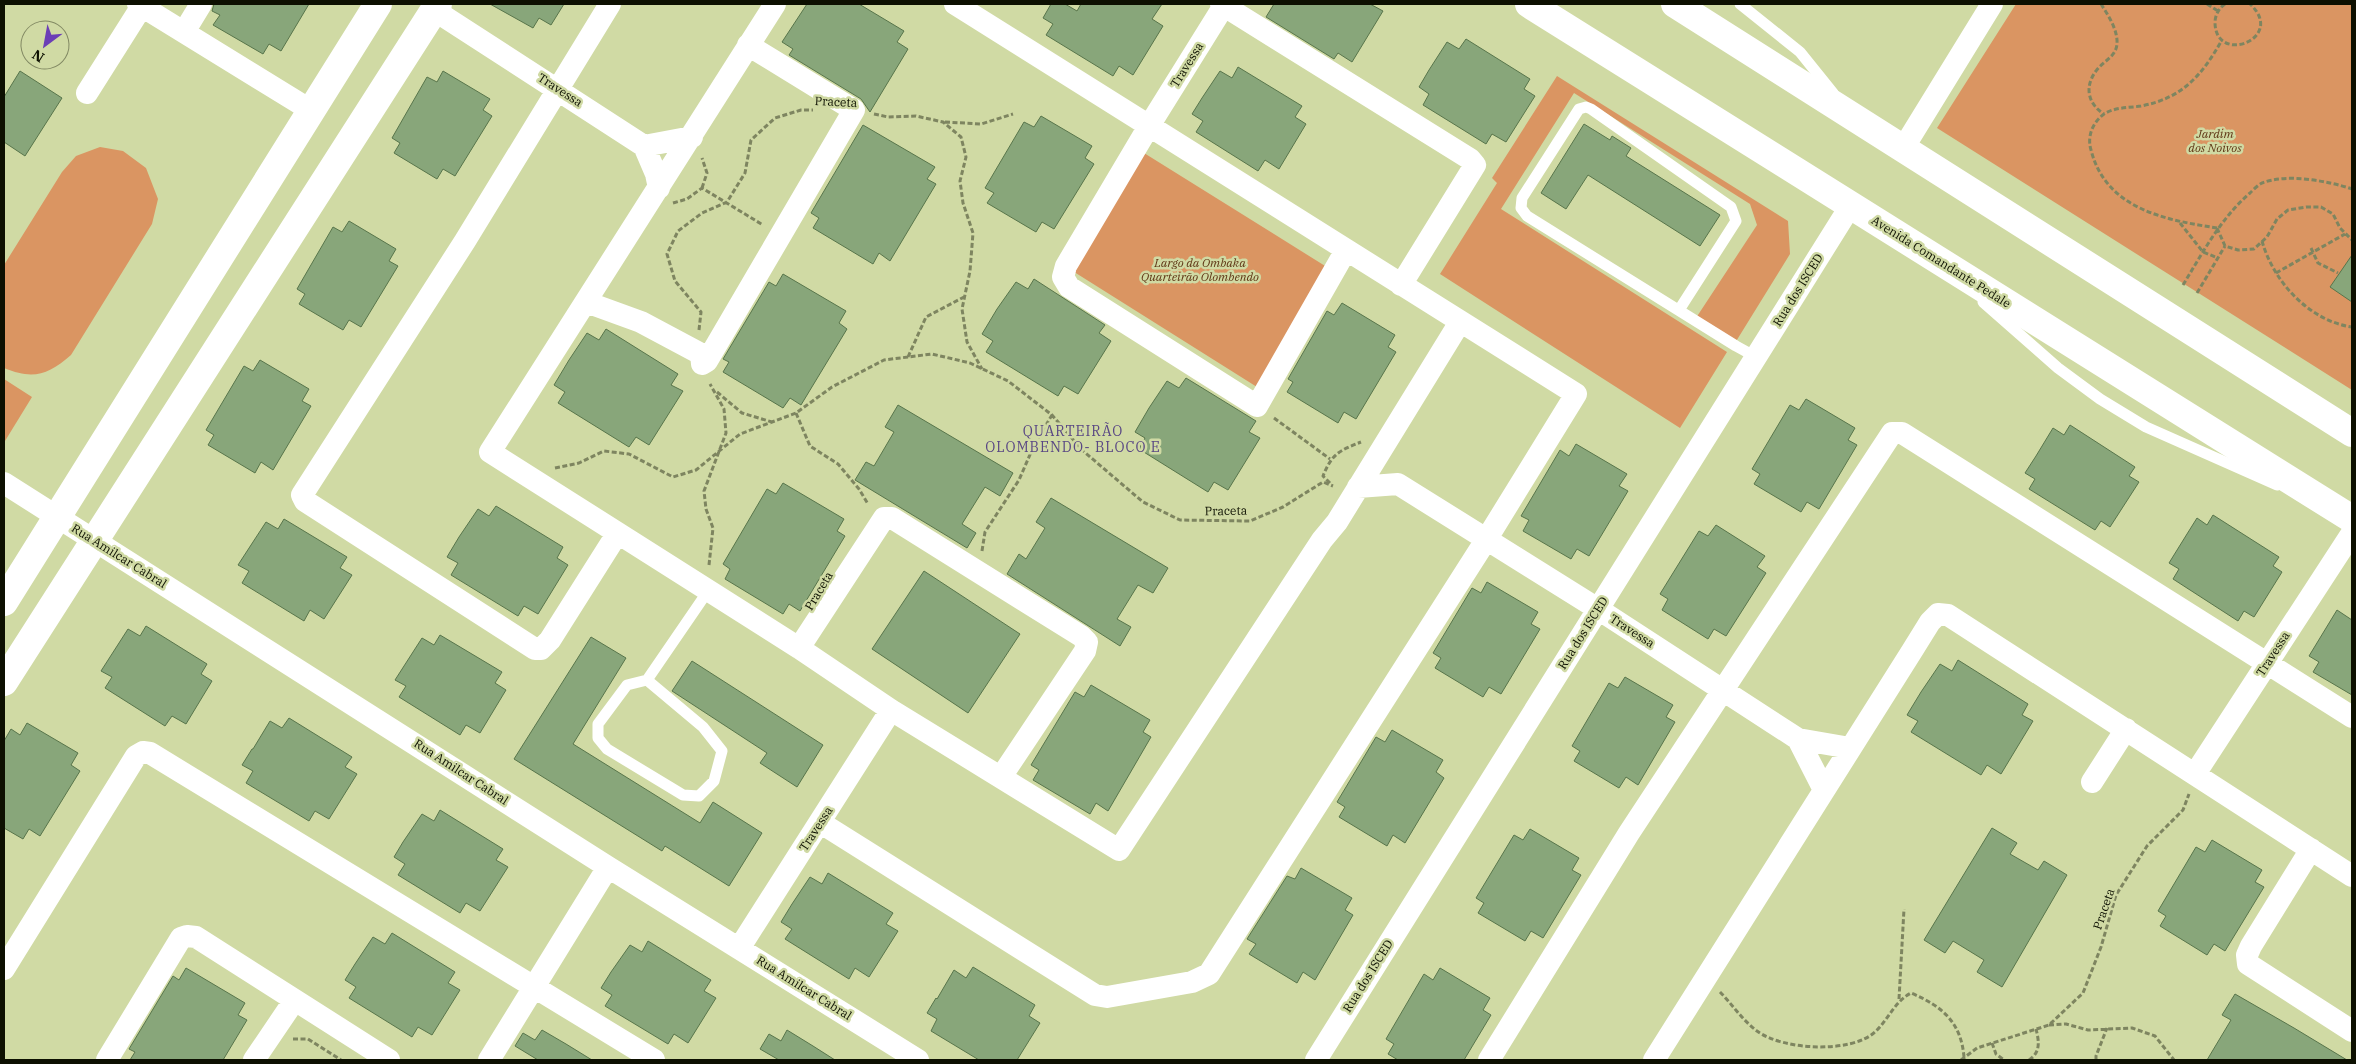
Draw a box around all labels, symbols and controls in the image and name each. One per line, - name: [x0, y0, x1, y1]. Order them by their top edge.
- north arrow: [20, 20, 70, 70]
- street label: Travessa: [1167, 39, 1206, 90]
- text: N: [29, 45, 48, 67]
- street label: Travessa: [535, 70, 586, 110]
- street label: Praceta: [814, 93, 858, 110]
- park label: Jardim dos Noivos: [2188, 126, 2242, 155]
- street label: Avenida Comandante Pedale: [1869, 212, 2014, 311]
- street label: Rua dos ISCED: [1769, 251, 1826, 329]
- park label: Largo da Ombaka Quarteirão Olombendo: [1141, 255, 1259, 284]
- district label: QUARTEIRÃO OLOMBENDO- BLOCO E: [985, 422, 1161, 456]
- street label: Praceta: [1205, 503, 1248, 518]
- street label: Rua Amilcar Cabral: [69, 520, 170, 591]
- street label: Praceta: [801, 568, 836, 613]
- street label: Rua dos ISCED: [1554, 594, 1611, 672]
- street label: Travessa: [1607, 611, 1658, 651]
- street label: Travessa: [2253, 628, 2293, 679]
- street label: Rua Amilcar Cabral: [411, 736, 512, 808]
- street label: Travessa: [796, 803, 836, 854]
- street label: Praceta: [2090, 886, 2118, 931]
- street label: Rua dos ISCED: [1339, 937, 1396, 1015]
- street label: Rua Amilcar Cabral: [754, 952, 855, 1023]

